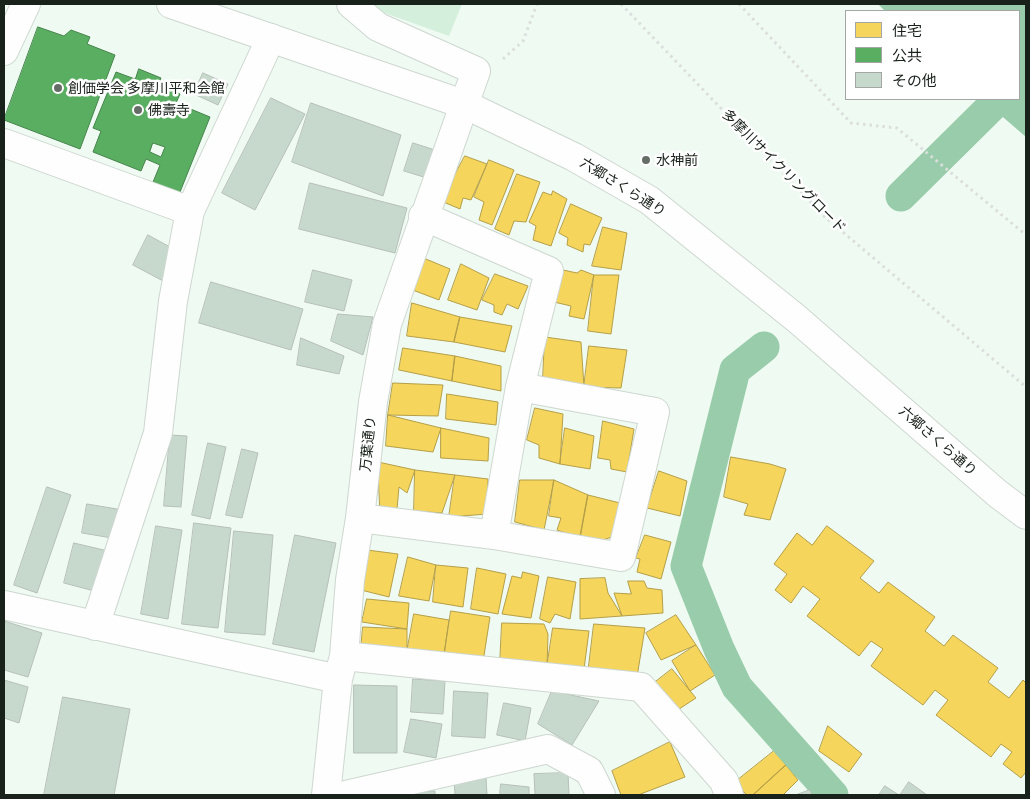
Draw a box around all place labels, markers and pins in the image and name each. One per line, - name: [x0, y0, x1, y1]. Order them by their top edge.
- place label: 創価学会 多摩川平和会館: [68, 80, 225, 96]
- marker: 創価学会 多摩川平和会館: [52, 82, 64, 94]
- place label: 佛壽寺: [148, 102, 190, 118]
- marker: 佛壽寺: [132, 104, 144, 116]
- place label: 水神前: [656, 152, 698, 168]
- marker: 水神前: [640, 154, 652, 166]

